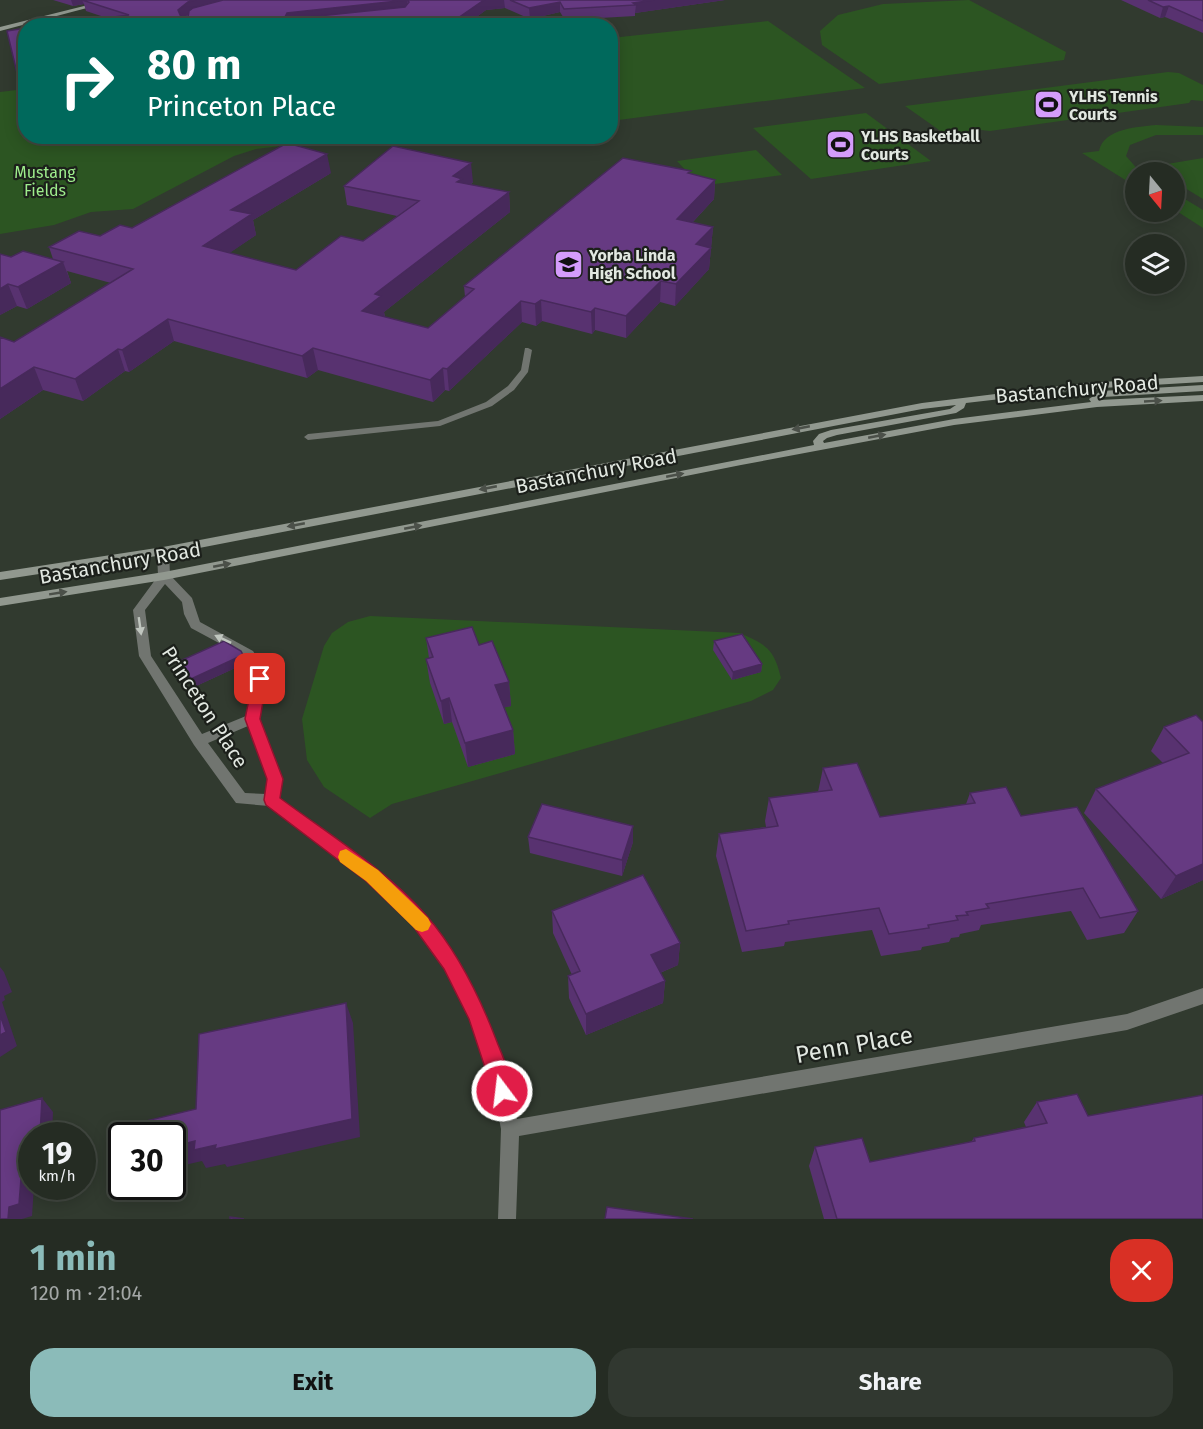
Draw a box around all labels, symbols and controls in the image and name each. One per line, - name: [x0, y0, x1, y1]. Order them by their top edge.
- text: 80 m: [147, 40, 241, 90]
- icon: right: [48, 42, 126, 120]
- place label: YLHS Tennis Courts: [1068, 87, 1158, 124]
- sports icon: YLHS Tennis Courts: [1032, 89, 1064, 121]
- text: Princeton Place: [147, 91, 336, 123]
- place label: YLHS Basketball Courts: [860, 127, 980, 164]
- sports icon: YLHS Basketball Courts: [824, 129, 856, 161]
- north arrow: [1125, 162, 1185, 222]
- map controls: [1125, 162, 1185, 294]
- park label: Mustang Fields: [14, 163, 76, 200]
- button: layers: [1125, 234, 1185, 294]
- place label: Yorba Linda High School: [588, 246, 676, 283]
- school or university icon: Yorba Linda High School: [552, 248, 584, 280]
- street label: Bastanchury Road: [994, 370, 1160, 408]
- one-way arrow: [1144, 396, 1163, 405]
- one-way arrow: [791, 424, 810, 433]
- one-way arrow: [868, 432, 887, 441]
- street label: Bastanchury Road: [513, 444, 679, 498]
- one-way arrow: [665, 470, 684, 479]
- one-way arrow: [478, 484, 497, 493]
- one-way arrow: [287, 521, 306, 530]
- one-way arrow: [404, 522, 423, 531]
- street label: Bastanchury Road: [37, 537, 203, 589]
- one-way arrow: [212, 560, 231, 569]
- one-way arrow: [48, 589, 67, 598]
- one-way arrow: [136, 617, 145, 636]
- one-way arrow: [214, 635, 231, 644]
- street label: Princeton Place: [157, 642, 253, 772]
- pin: [234, 653, 285, 704]
- icon: arrive: [243, 662, 276, 695]
- street label: Penn Place: [793, 1021, 915, 1069]
- position arrow: [470, 1059, 534, 1123]
- speed limit sign: 30: [108, 1122, 186, 1200]
- text: 19: [42, 1136, 72, 1172]
- text: km/h: [38, 1167, 76, 1185]
- text: 1 min: [30, 1236, 117, 1280]
- button: close: [1110, 1239, 1173, 1302]
- text: 120 m · 21:04: [30, 1281, 142, 1305]
- button: Exit: [30, 1348, 596, 1417]
- button: Share: [608, 1348, 1173, 1417]

